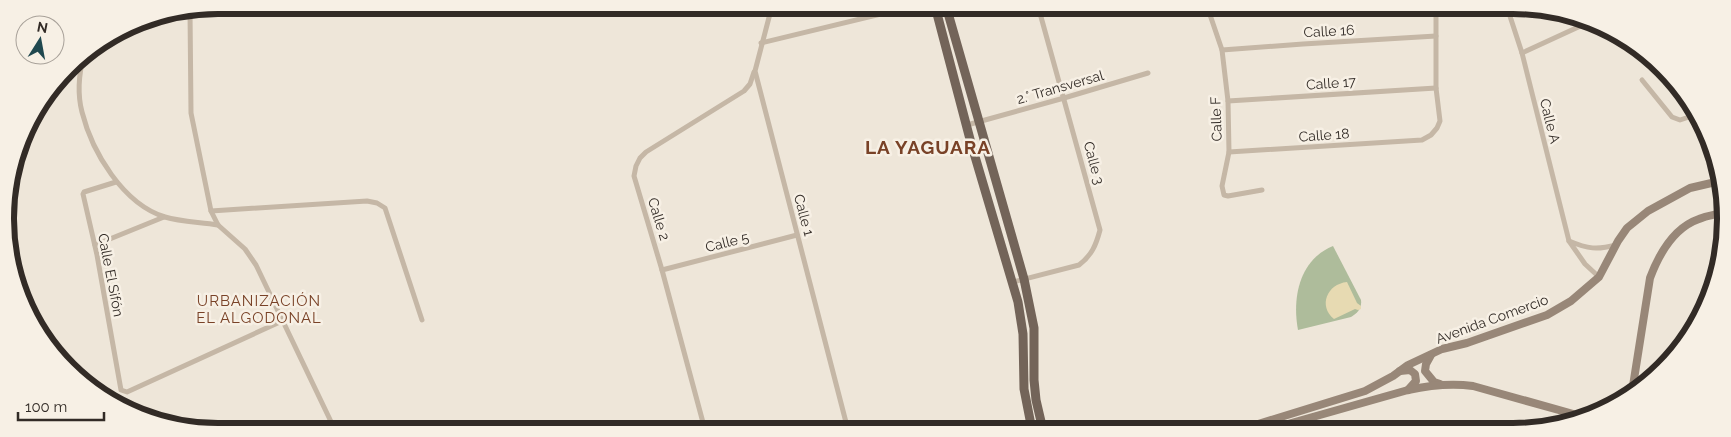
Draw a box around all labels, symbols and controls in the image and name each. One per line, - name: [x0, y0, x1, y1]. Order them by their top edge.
- north arrow: [15, 15, 65, 65]
- text: N: [36, 18, 49, 36]
- street label: Calle 16: [1303, 22, 1355, 40]
- street label: 2.° Transversal: [1015, 67, 1106, 107]
- street label: Calle 17: [1305, 73, 1357, 93]
- street label: Calle F: [1207, 96, 1225, 142]
- street label: Calle A: [1537, 97, 1563, 146]
- street label: Calle 18: [1298, 125, 1350, 145]
- district label: LA YAGUARA: [865, 136, 991, 158]
- street label: Calle 3: [1081, 140, 1107, 186]
- street label: Calle 1: [791, 192, 817, 238]
- street label: Calle 2: [645, 196, 673, 242]
- street label: Calle 5: [704, 229, 751, 255]
- street label: Calle El Sifón: [95, 232, 127, 318]
- street label: Avenida Comercio: [1434, 291, 1550, 347]
- district label: URBANIZACIÓN EL ALGODONAL: [196, 292, 322, 327]
- scale bar: [18, 390, 104, 422]
- text: 100 m: [25, 398, 67, 416]

